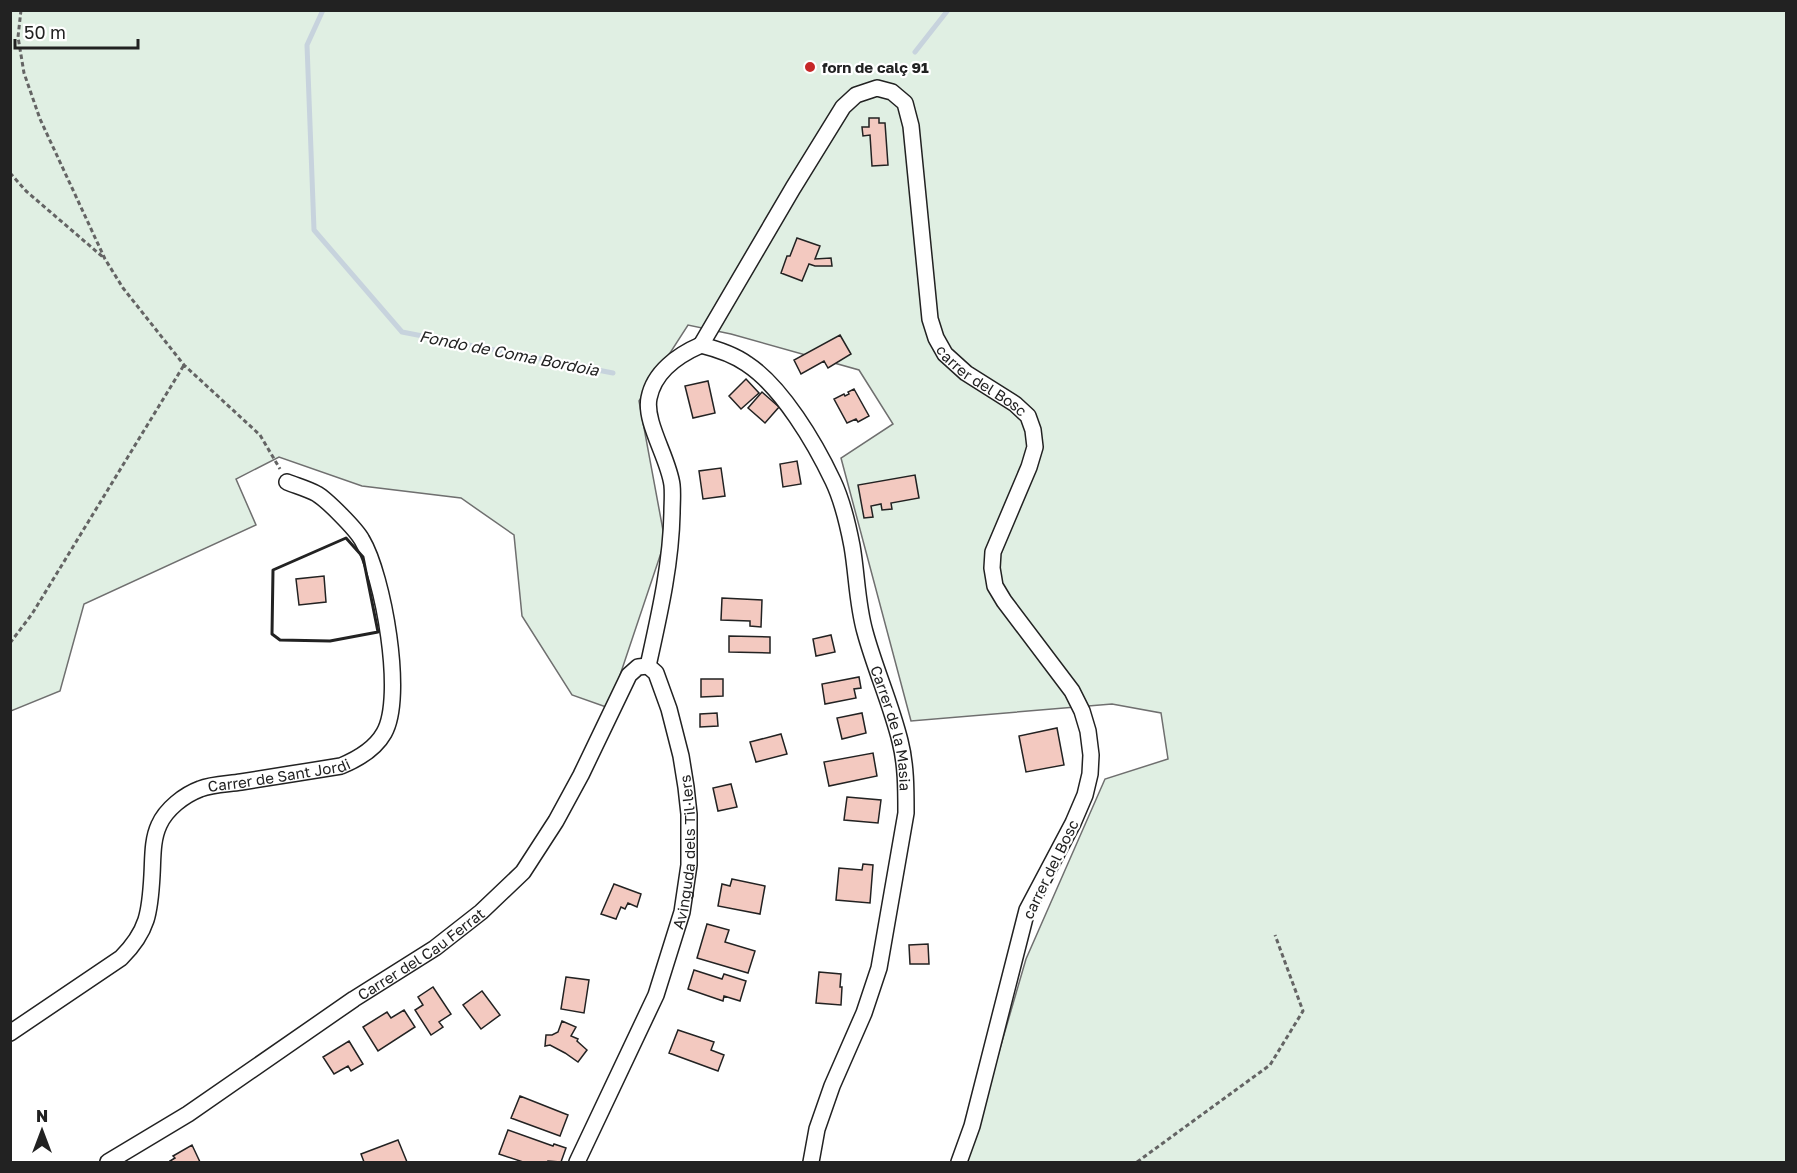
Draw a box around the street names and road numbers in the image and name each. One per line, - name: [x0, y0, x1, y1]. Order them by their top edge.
- street label: carrer del Bosc: [933, 342, 1031, 420]
- street label: Carrer de la Masia: [867, 663, 915, 791]
- street label: Carrer de Sant Jordi: [206, 754, 353, 795]
- street label: Avinguda dels Til·lers: [668, 774, 698, 931]
- street label: carrer del Bosc: [1018, 816, 1082, 922]
- street label: Carrer del Cau Ferrat: [354, 904, 488, 1004]

